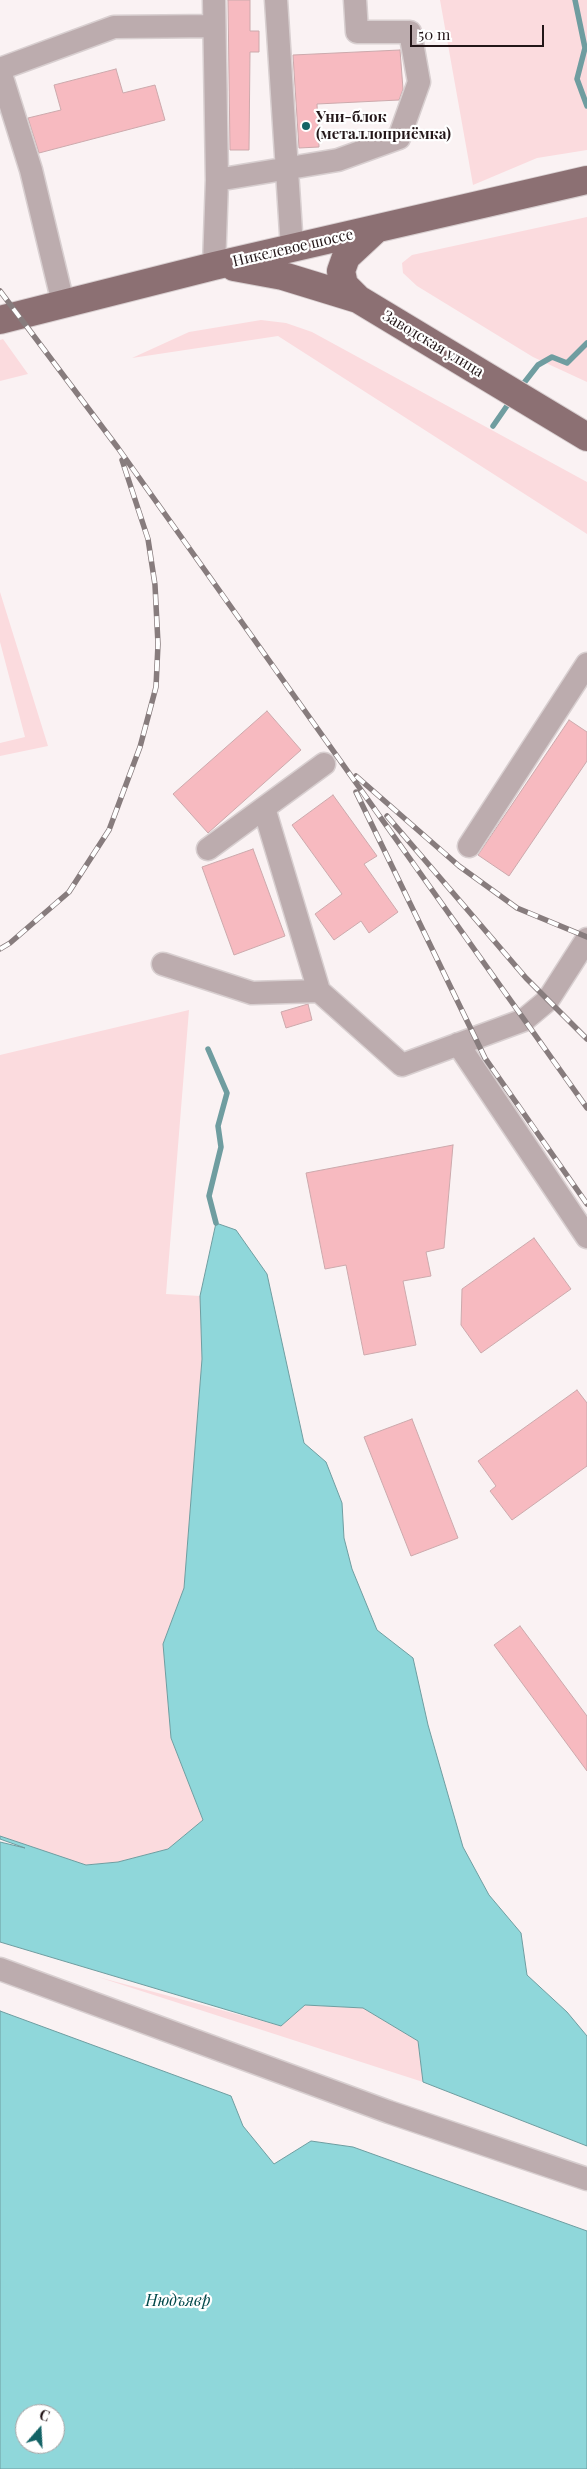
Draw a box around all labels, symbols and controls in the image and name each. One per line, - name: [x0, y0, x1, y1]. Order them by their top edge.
- scale bar: [412, 15, 546, 47]
- text: 50 m: [418, 24, 450, 44]
- place label: Уни-блок (металлоприёмка): [316, 108, 451, 143]
- marker: Уни-блок (металлоприёмка): [300, 120, 312, 132]
- street label: Никелевое шоссе: [231, 225, 355, 271]
- street label: Заводская улица: [379, 307, 487, 381]
- water label: Нюдъявр: [145, 2291, 211, 2311]
- north arrow: [15, 2404, 65, 2454]
- text: С: [37, 2405, 52, 2426]

